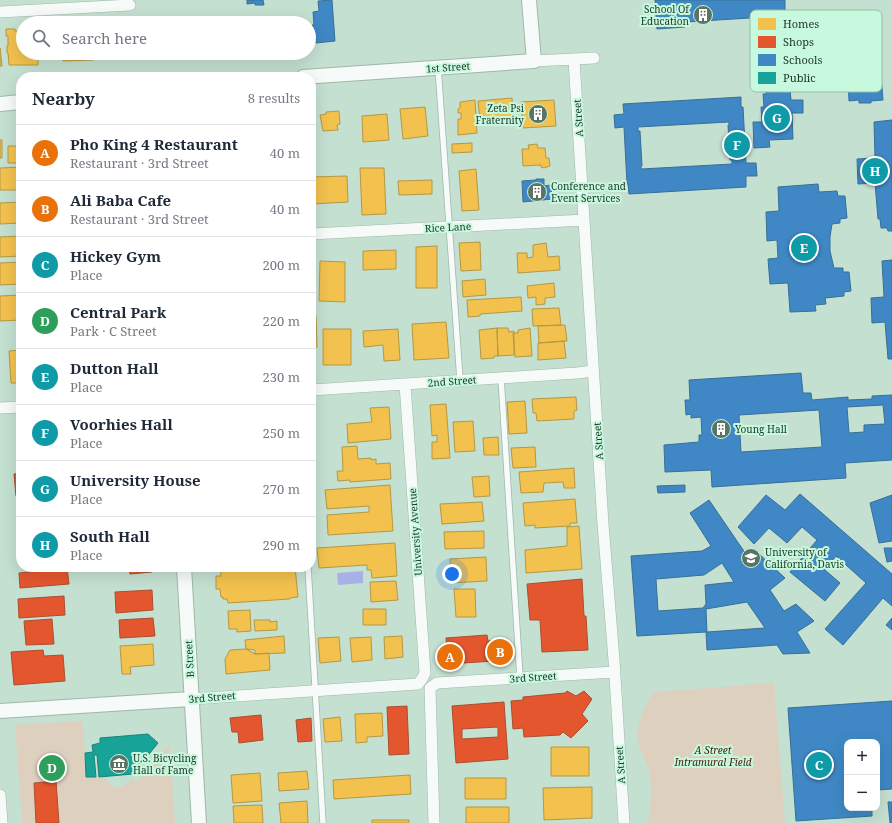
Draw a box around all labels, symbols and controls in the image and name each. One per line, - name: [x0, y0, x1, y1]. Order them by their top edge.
- place label: School Of Education: [641, 2, 690, 28]
- building icon: School Of Education: [692, 4, 714, 26]
- legend: [750, 10, 882, 92]
- search box: [16, 16, 316, 60]
- text: Homes: [783, 16, 819, 31]
- icon: search: [30, 27, 52, 49]
- text: Search here: [62, 28, 147, 48]
- text: Shops: [783, 34, 814, 49]
- text: Schools: [783, 52, 822, 67]
- street label: 1st Street: [426, 58, 471, 76]
- text: Public: [783, 70, 816, 85]
- text: Nearby: [32, 87, 95, 110]
- text: 8 results: [248, 89, 300, 107]
- street label: A Street: [570, 98, 586, 137]
- place label: Zeta Psi Fraternity: [476, 101, 525, 127]
- building icon: Zeta Psi Fraternity: [527, 103, 549, 125]
- pin: G: [764, 103, 790, 133]
- pin: F: [724, 130, 750, 160]
- text: Pho King 4 Restaurant: [70, 134, 238, 154]
- text: A: [40, 144, 50, 162]
- text: 40 m: [270, 144, 300, 162]
- text: Restaurant · 3rd Street: [70, 154, 209, 172]
- pin: H: [862, 156, 888, 186]
- place label: Conference and Event Services: [551, 179, 626, 205]
- building icon: Conference and Event Services: [526, 181, 548, 203]
- text: Ali Baba Cafe: [70, 190, 171, 210]
- text: B: [41, 200, 49, 218]
- text: 40 m: [270, 200, 300, 218]
- text: Restaurant · 3rd Street: [70, 210, 209, 228]
- street label: Rice Lane: [425, 219, 471, 235]
- pin: E: [791, 233, 817, 263]
- text: Hickey Gym: [70, 246, 161, 266]
- text: C: [41, 256, 49, 274]
- text: 200 m: [263, 256, 300, 274]
- text: Place: [70, 266, 103, 284]
- text: Central Park: [70, 302, 166, 322]
- text: D: [40, 312, 50, 330]
- text: 220 m: [263, 312, 300, 330]
- text: Park · C Street: [70, 322, 157, 340]
- text: Dutton Hall: [70, 358, 159, 378]
- text: E: [41, 368, 49, 386]
- text: 230 m: [263, 368, 300, 386]
- street label: 2nd Street: [427, 372, 477, 390]
- text: Place: [70, 378, 103, 396]
- text: Voorhies Hall: [70, 414, 173, 434]
- building icon: Young Hall: [710, 418, 732, 440]
- street label: A Street: [590, 421, 606, 460]
- place label: Young Hall: [734, 422, 787, 436]
- text: F: [41, 424, 49, 442]
- text: 250 m: [263, 424, 300, 442]
- text: Place: [70, 434, 103, 452]
- text: University House: [70, 470, 200, 490]
- text: G: [40, 480, 50, 498]
- text: 270 m: [263, 480, 300, 498]
- street label: University Avenue: [405, 488, 425, 576]
- text: Place: [70, 490, 103, 508]
- text: South Hall: [70, 526, 150, 546]
- text: H: [40, 536, 50, 554]
- text: 290 m: [263, 536, 300, 554]
- place label: University of California, Davis: [765, 545, 845, 571]
- text: Place: [70, 546, 103, 564]
- school or university icon: University of California, Davis: [740, 547, 762, 569]
- your location: [442, 564, 462, 584]
- pin: B: [487, 637, 513, 667]
- street label: B Street: [181, 640, 197, 678]
- pin: A: [437, 642, 463, 672]
- street label: 3rd Street: [509, 668, 557, 686]
- street label: 3rd Street: [188, 688, 236, 706]
- map controls: [844, 739, 880, 811]
- button: +: [844, 739, 880, 775]
- park label: A Street Intramural Field: [673, 743, 752, 769]
- street label: A Street: [612, 745, 628, 784]
- pin: C: [806, 750, 832, 780]
- place label: U.S. Bicycling Hall of Fame: [133, 751, 197, 777]
- pin: D: [39, 753, 65, 783]
- museum icon: U.S. Bicycling Hall of Fame: [108, 753, 130, 775]
- button: −: [844, 775, 880, 811]

